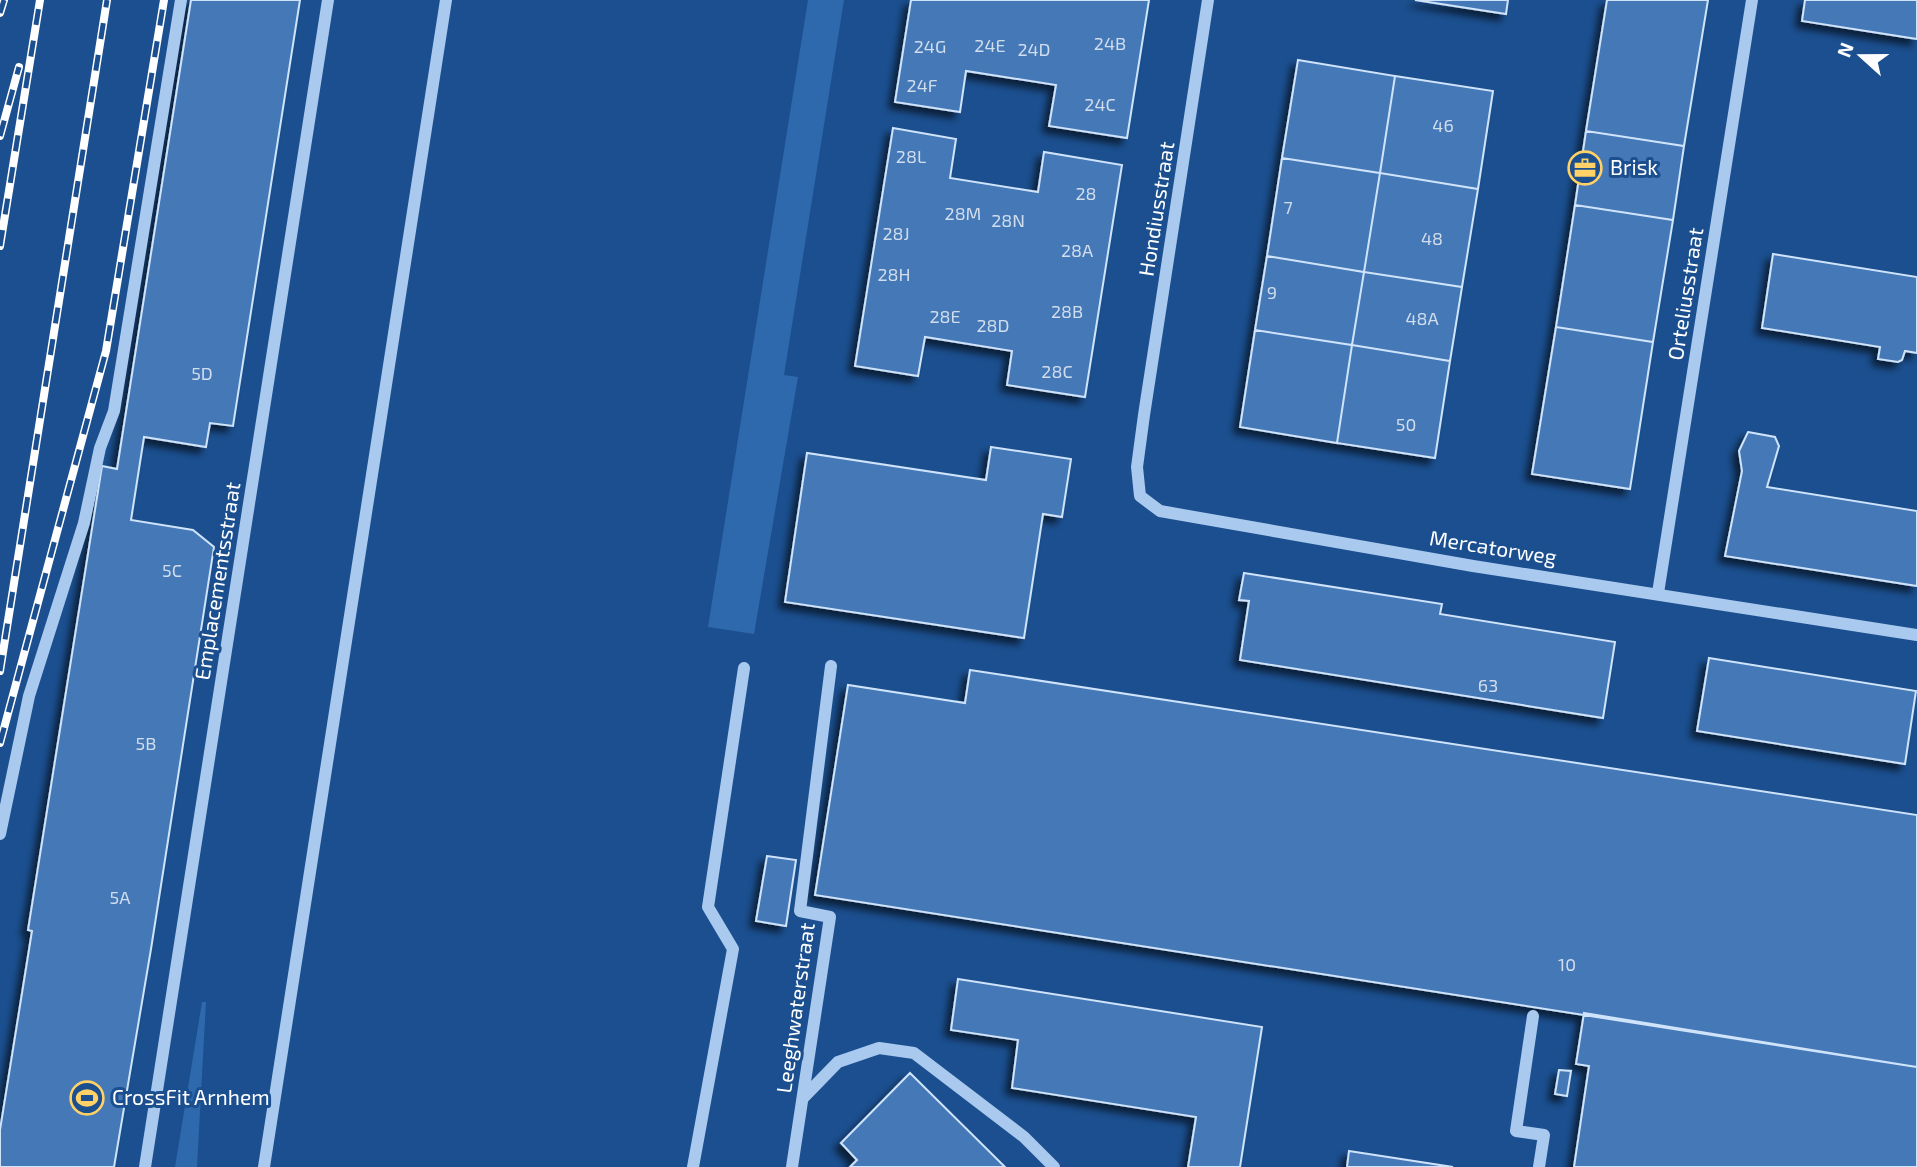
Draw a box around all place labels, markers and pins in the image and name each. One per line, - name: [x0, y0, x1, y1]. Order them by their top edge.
- office icon: Brisk: [1566, 149, 1604, 187]
- place label: Brisk: [1610, 154, 1658, 179]
- sports icon: CrossFit Arnhem: [68, 1079, 106, 1117]
- place label: CrossFit Arnhem: [112, 1084, 270, 1109]

